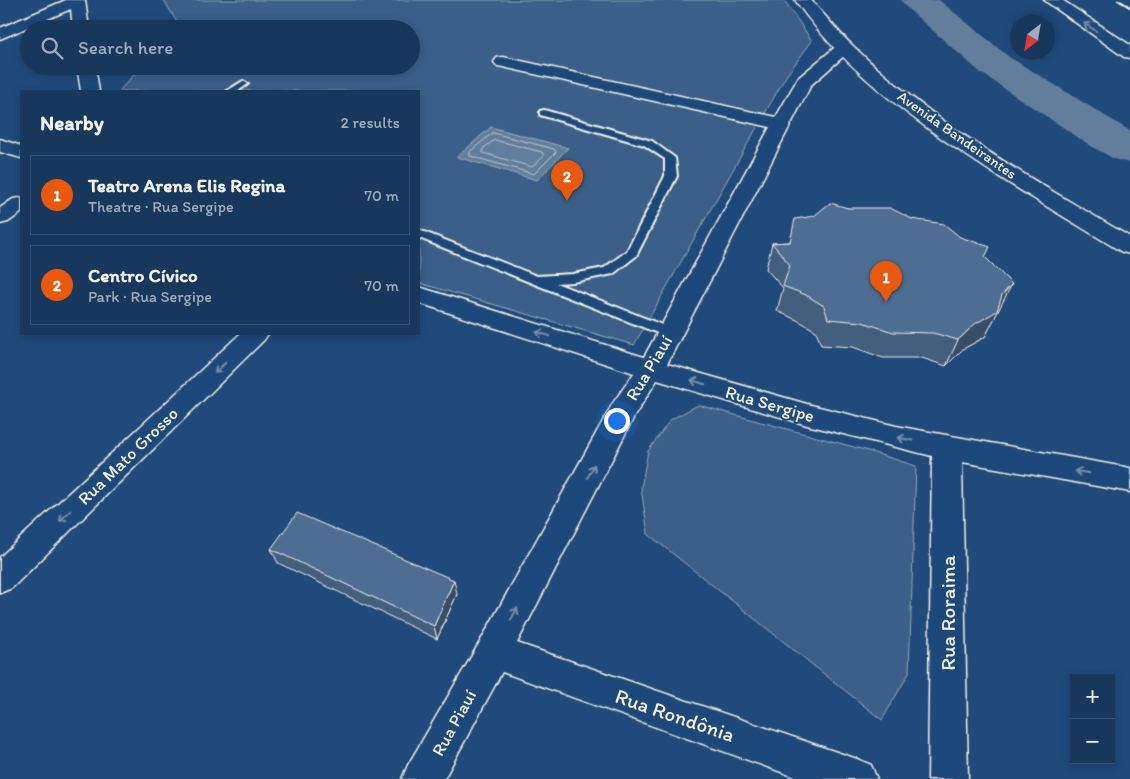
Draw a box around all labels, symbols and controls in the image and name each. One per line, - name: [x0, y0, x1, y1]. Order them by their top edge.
- north arrow: [1010, 15, 1055, 60]
- search box: [20, 20, 420, 75]
- one-way arrow: [1084, 22, 1098, 32]
- icon: search: [38, 34, 66, 62]
- text: Search here: [78, 36, 173, 59]
- street label: Avenida Bandeirantes: [894, 87, 1020, 183]
- text: Nearby: [40, 110, 104, 135]
- text: 2 results: [340, 113, 400, 132]
- pin: 2: [551, 160, 583, 201]
- text: Teatro Arena Elis Regina: [88, 174, 285, 197]
- text: 1: [53, 186, 61, 205]
- text: 70 m: [364, 186, 399, 205]
- text: Theatre · Rua Sergipe: [88, 197, 234, 216]
- pin: 1: [870, 261, 902, 302]
- text: Centro Cívico: [88, 264, 198, 287]
- text: 2: [53, 276, 61, 295]
- text: 70 m: [364, 276, 399, 295]
- text: Park · Rua Sergipe: [88, 287, 212, 306]
- one-way arrow: [535, 328, 551, 338]
- street label: Rua Piauí: [621, 331, 677, 405]
- one-way arrow: [214, 361, 226, 374]
- one-way arrow: [690, 377, 706, 387]
- street label: Rua Sergipe: [723, 381, 817, 427]
- street label: Rua Mato Grosso: [73, 403, 183, 509]
- your location: [604, 408, 630, 434]
- one-way arrow: [898, 433, 914, 443]
- one-way arrow: [587, 464, 596, 479]
- one-way arrow: [1074, 466, 1090, 476]
- one-way arrow: [58, 510, 71, 522]
- street label: Rua Roraima: [935, 555, 960, 671]
- one-way arrow: [510, 607, 519, 622]
- map controls: [1070, 674, 1115, 764]
- button: +: [1070, 674, 1115, 719]
- street label: Rua Rondônia: [612, 683, 738, 747]
- street label: Rua Piauí: [427, 686, 481, 760]
- button: −: [1070, 719, 1115, 764]

